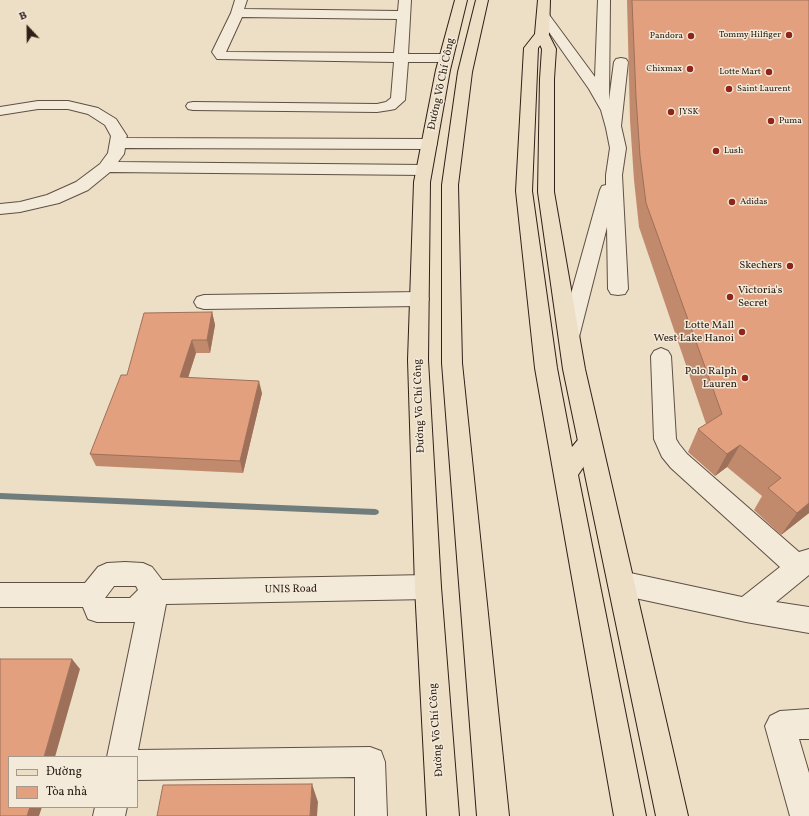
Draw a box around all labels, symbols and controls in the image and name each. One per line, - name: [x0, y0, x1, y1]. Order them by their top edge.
- north arrow: [8, 8, 48, 48]
- text: B: [17, 8, 30, 25]
- place label: Tommy Hilfiger: [719, 30, 781, 40]
- marker: Tommy Hilfiger: [784, 30, 794, 40]
- place label: Pandora: [650, 31, 683, 41]
- marker: Pandora: [686, 31, 696, 41]
- street label: Đường Võ Chí Công: [426, 37, 458, 131]
- place label: Chixmax: [646, 64, 682, 74]
- marker: Chixmax: [685, 64, 695, 74]
- place label: Lotte Mart: [719, 67, 761, 77]
- marker: Lotte Mart: [764, 67, 774, 77]
- marker: Saint Laurent: [724, 84, 734, 94]
- place label: Saint Laurent: [737, 84, 791, 94]
- marker: JYSK: [666, 107, 676, 117]
- place label: JYSK: [679, 107, 699, 117]
- marker: Puma: [766, 116, 776, 126]
- place label: Puma: [779, 116, 802, 126]
- marker: Lush: [711, 146, 721, 156]
- place label: Lush: [724, 146, 743, 156]
- marker: Adidas: [727, 197, 737, 207]
- place label: Adidas: [740, 197, 767, 207]
- place label: Skechers: [739, 259, 782, 273]
- marker: Skechers: [785, 261, 795, 271]
- place label: Victoria's Secret: [738, 284, 782, 310]
- marker: Victoria's Secret: [725, 292, 735, 302]
- place label: Lotte Mall West Lake Hanoi: [653, 319, 734, 345]
- marker: Lotte Mall West Lake Hanoi: [737, 327, 747, 337]
- street label: Đường Võ Chí Công: [412, 359, 428, 453]
- place label: Polo Ralph Lauren: [685, 365, 737, 391]
- marker: Polo Ralph Lauren: [740, 373, 750, 383]
- street label: UNIS Road: [265, 583, 317, 597]
- street label: Đường Võ Chí Công: [427, 683, 447, 777]
- legend: [8, 756, 138, 808]
- text: Đường: [46, 764, 82, 780]
- text: Tòa nhà: [46, 784, 87, 800]

